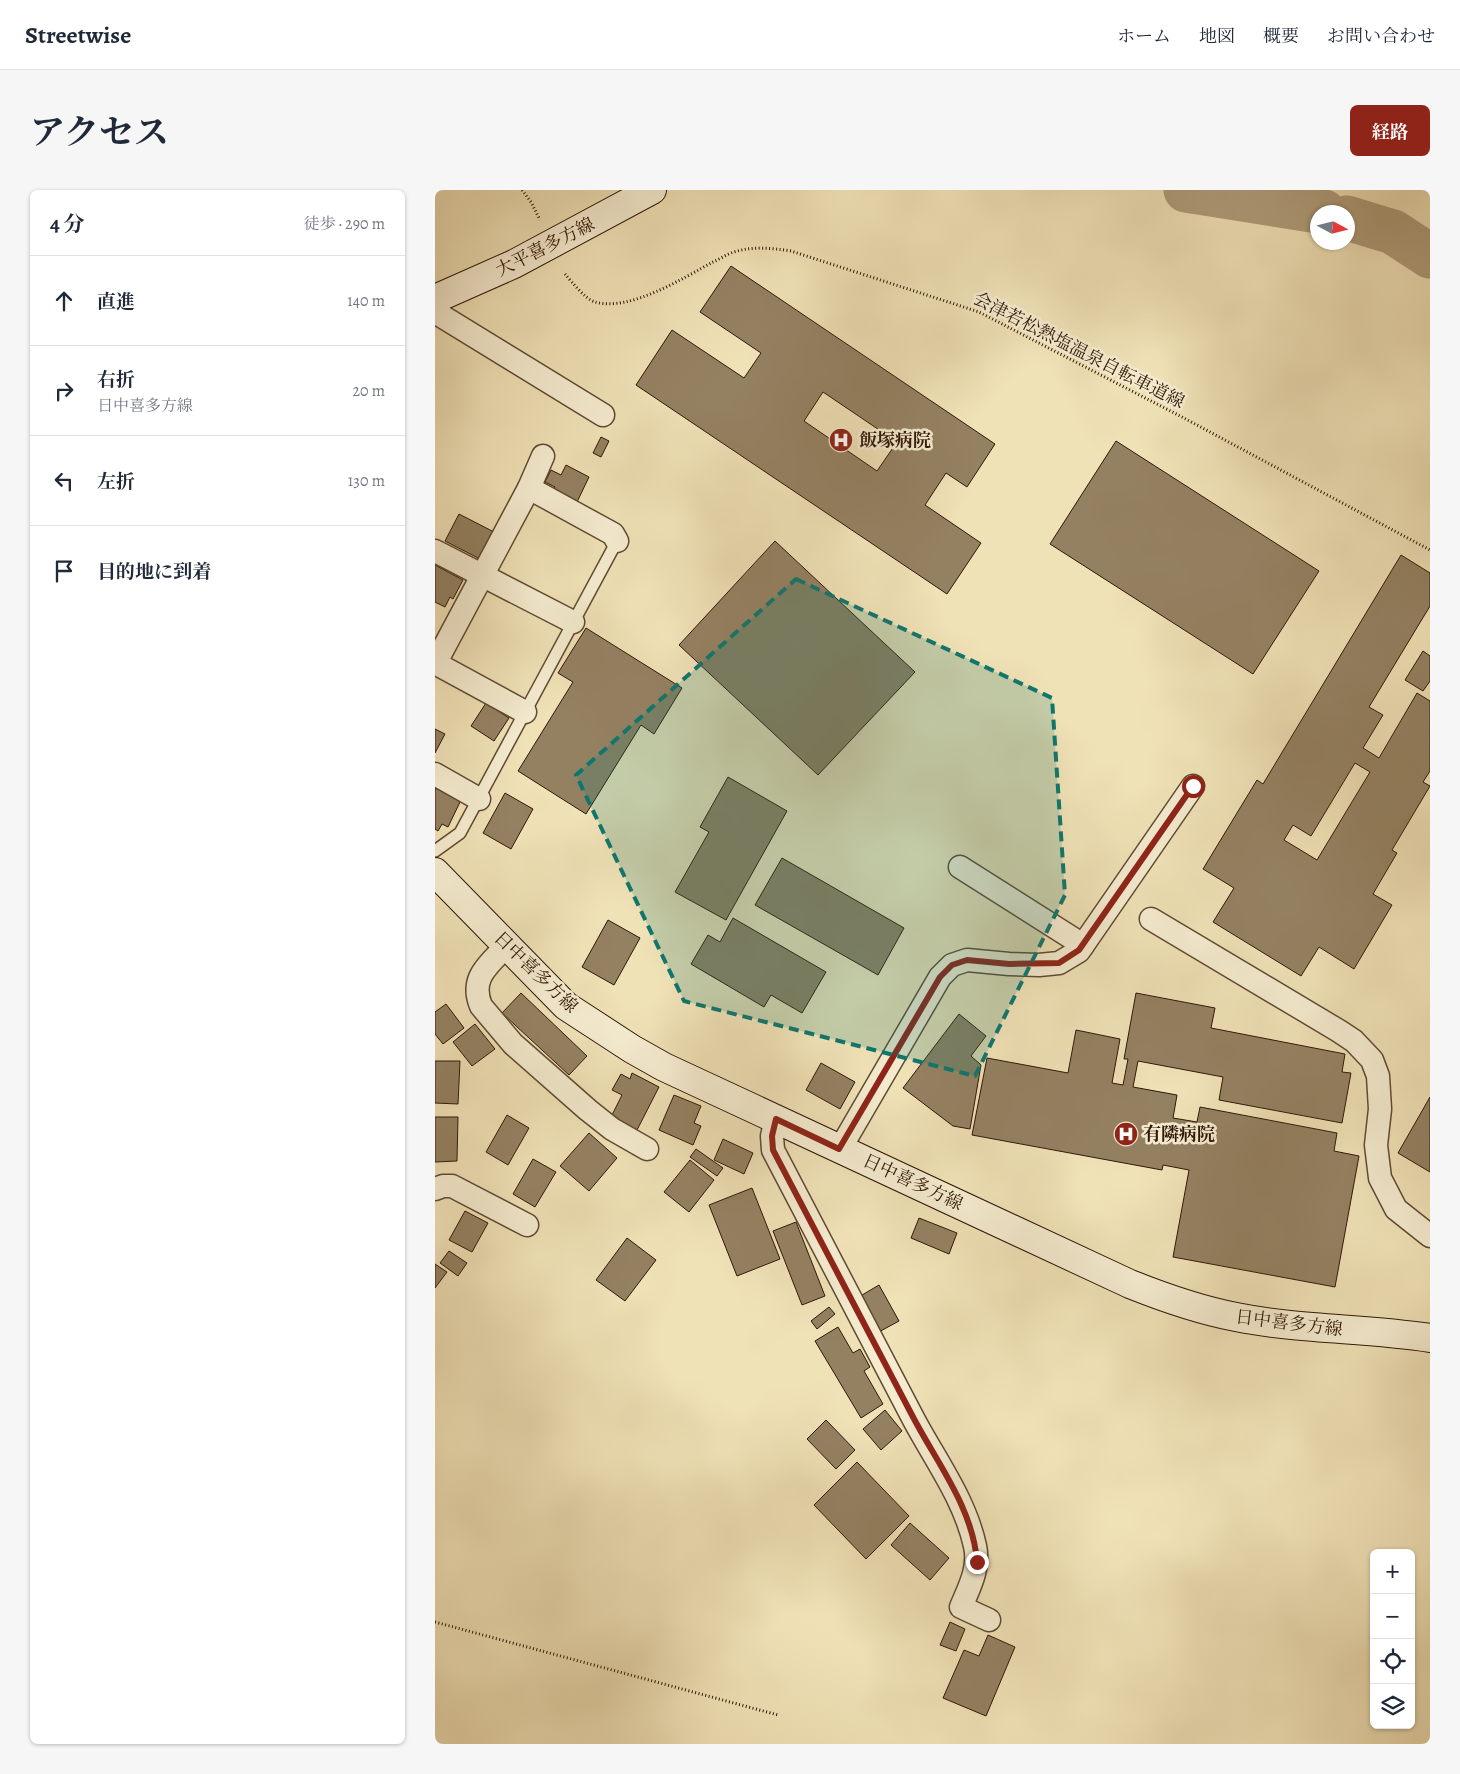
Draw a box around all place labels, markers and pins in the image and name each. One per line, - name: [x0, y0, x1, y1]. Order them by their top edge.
- hospital icon: 飯塚病院: [828, 427, 854, 453]
- place label: 飯塚病院: [859, 428, 931, 452]
- hospital icon: 有隣病院: [1113, 1121, 1139, 1147]
- place label: 有隣病院: [1143, 1122, 1215, 1146]

